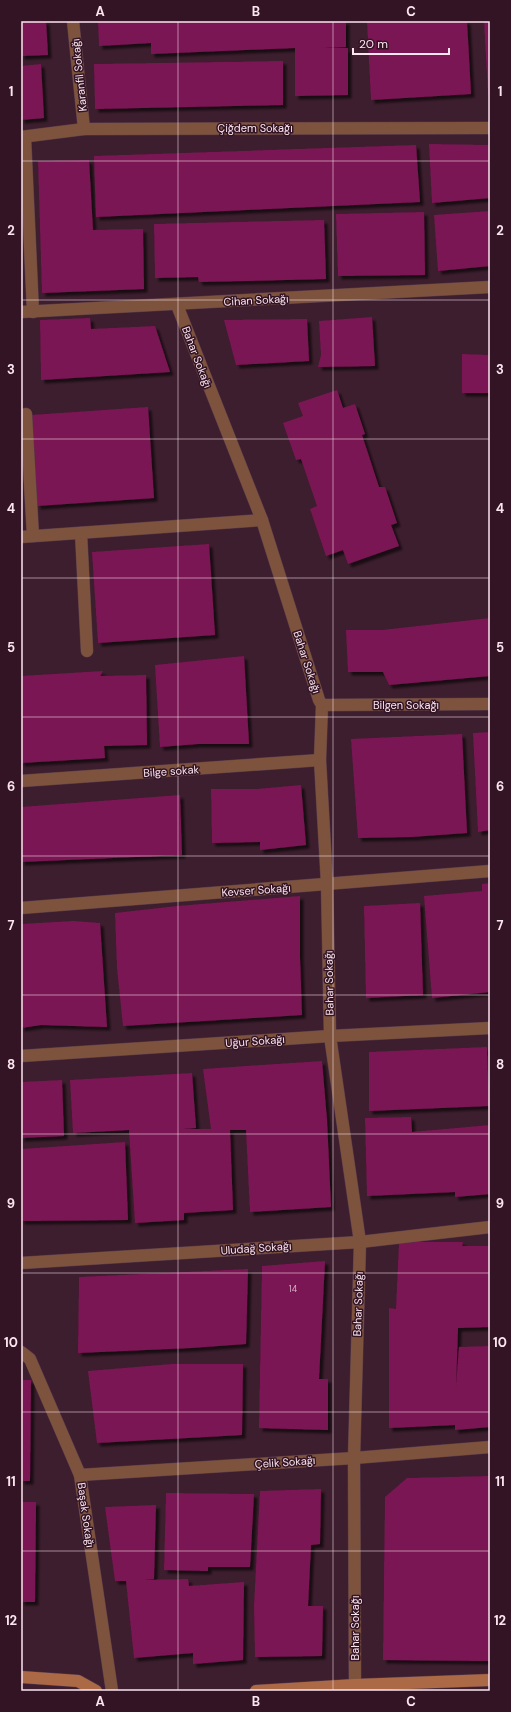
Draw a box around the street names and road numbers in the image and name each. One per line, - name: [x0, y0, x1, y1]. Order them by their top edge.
- street label: Karanfil Sokağı: [68, 38, 90, 112]
- street label: Çiğdem Sokağı: [217, 121, 293, 135]
- street label: Cihan Sokağı: [223, 291, 289, 309]
- street label: Bahar Sokağı: [179, 324, 215, 390]
- street label: Bahar Sokağı: [290, 629, 324, 695]
- street label: Bilgen Sokağı: [373, 698, 439, 712]
- street label: Bilge sokak: [143, 762, 200, 780]
- street label: Kevser Sokağı: [221, 881, 291, 899]
- street label: Bahar Sokağı: [321, 950, 337, 1016]
- street label: Uğur Sokağı: [225, 1032, 285, 1050]
- street label: Uludağ Sokağı: [220, 1239, 292, 1257]
- street label: Bahar Sokağı: [350, 1271, 366, 1337]
- street label: Çelik Sokağı: [254, 1453, 316, 1471]
- street label: Başak Sokağı: [75, 1482, 97, 1548]
- street label: Bahar Sokağı: [348, 1596, 362, 1660]

